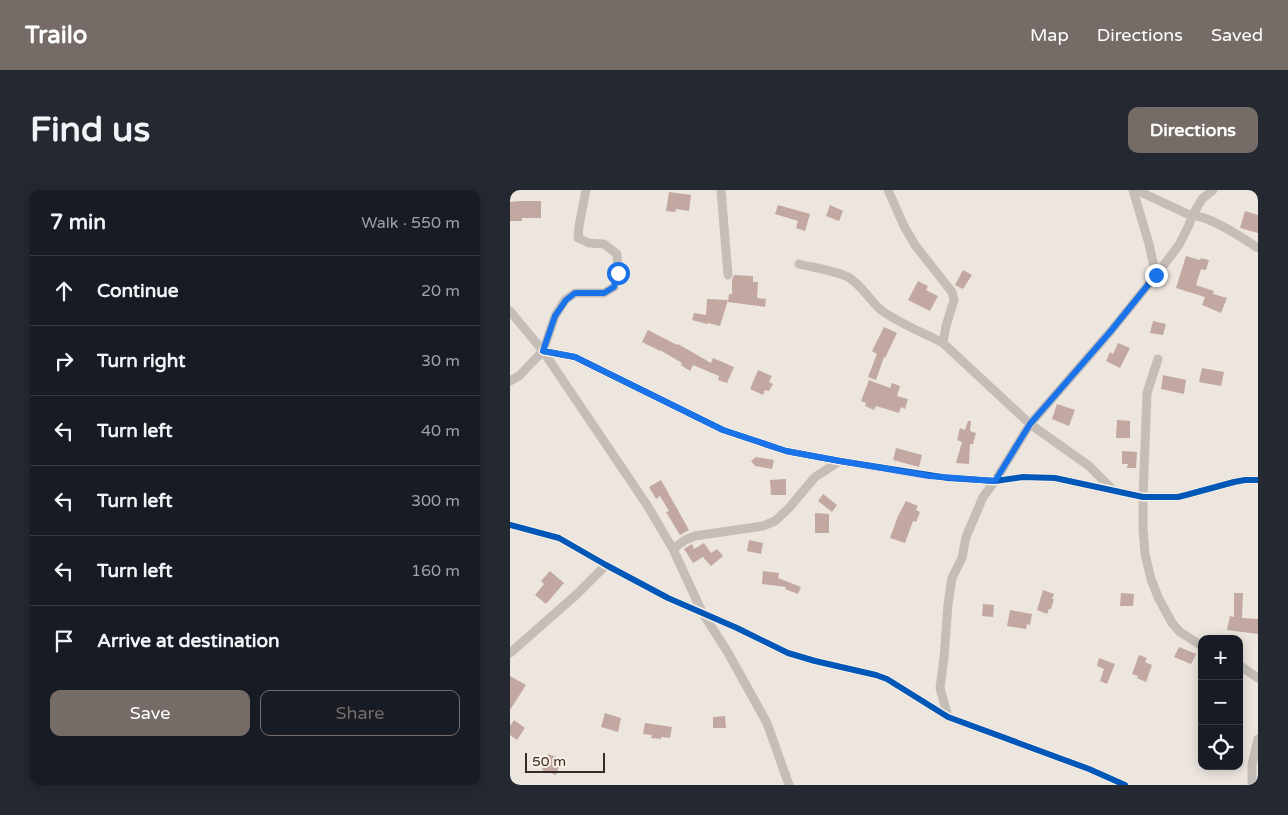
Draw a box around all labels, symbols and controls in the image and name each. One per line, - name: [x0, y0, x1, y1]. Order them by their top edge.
- text: Trailo: [25, 21, 87, 50]
- text: Map: [1030, 24, 1069, 46]
- text: Directions: [1097, 24, 1183, 46]
- text: Saved: [1211, 24, 1263, 46]
- button: Directions: [1128, 107, 1258, 153]
- text: Find us: [30, 109, 150, 151]
- text: 7 min: [50, 210, 106, 235]
- text: Walk · 550 m: [361, 213, 460, 233]
- route start: [607, 262, 630, 285]
- route end: [1145, 264, 1168, 287]
- icon: ahead: [50, 277, 78, 305]
- text: Continue: [97, 280, 179, 302]
- text: 20 m: [421, 281, 460, 301]
- icon: right: [50, 347, 78, 375]
- text: Turn right: [97, 350, 185, 372]
- text: 30 m: [421, 351, 460, 371]
- icon: left: [50, 417, 78, 445]
- text: Turn left: [97, 420, 173, 442]
- text: 40 m: [421, 421, 460, 441]
- icon: left: [50, 487, 78, 515]
- text: Turn left: [97, 490, 173, 512]
- text: 300 m: [411, 491, 460, 511]
- icon: left: [50, 557, 78, 585]
- text: Turn left: [97, 560, 173, 582]
- text: 160 m: [411, 561, 460, 581]
- icon: arrive: [50, 627, 78, 655]
- text: Arrive at destination: [97, 630, 280, 652]
- map controls: [1198, 635, 1243, 770]
- button: +: [1198, 635, 1243, 680]
- button: −: [1198, 680, 1243, 725]
- button: Save: [50, 690, 250, 736]
- button: Share: [260, 690, 460, 736]
- button: locate: [1198, 725, 1243, 770]
- scale bar: [525, 750, 605, 773]
- text: 50 m: [532, 753, 566, 770]

